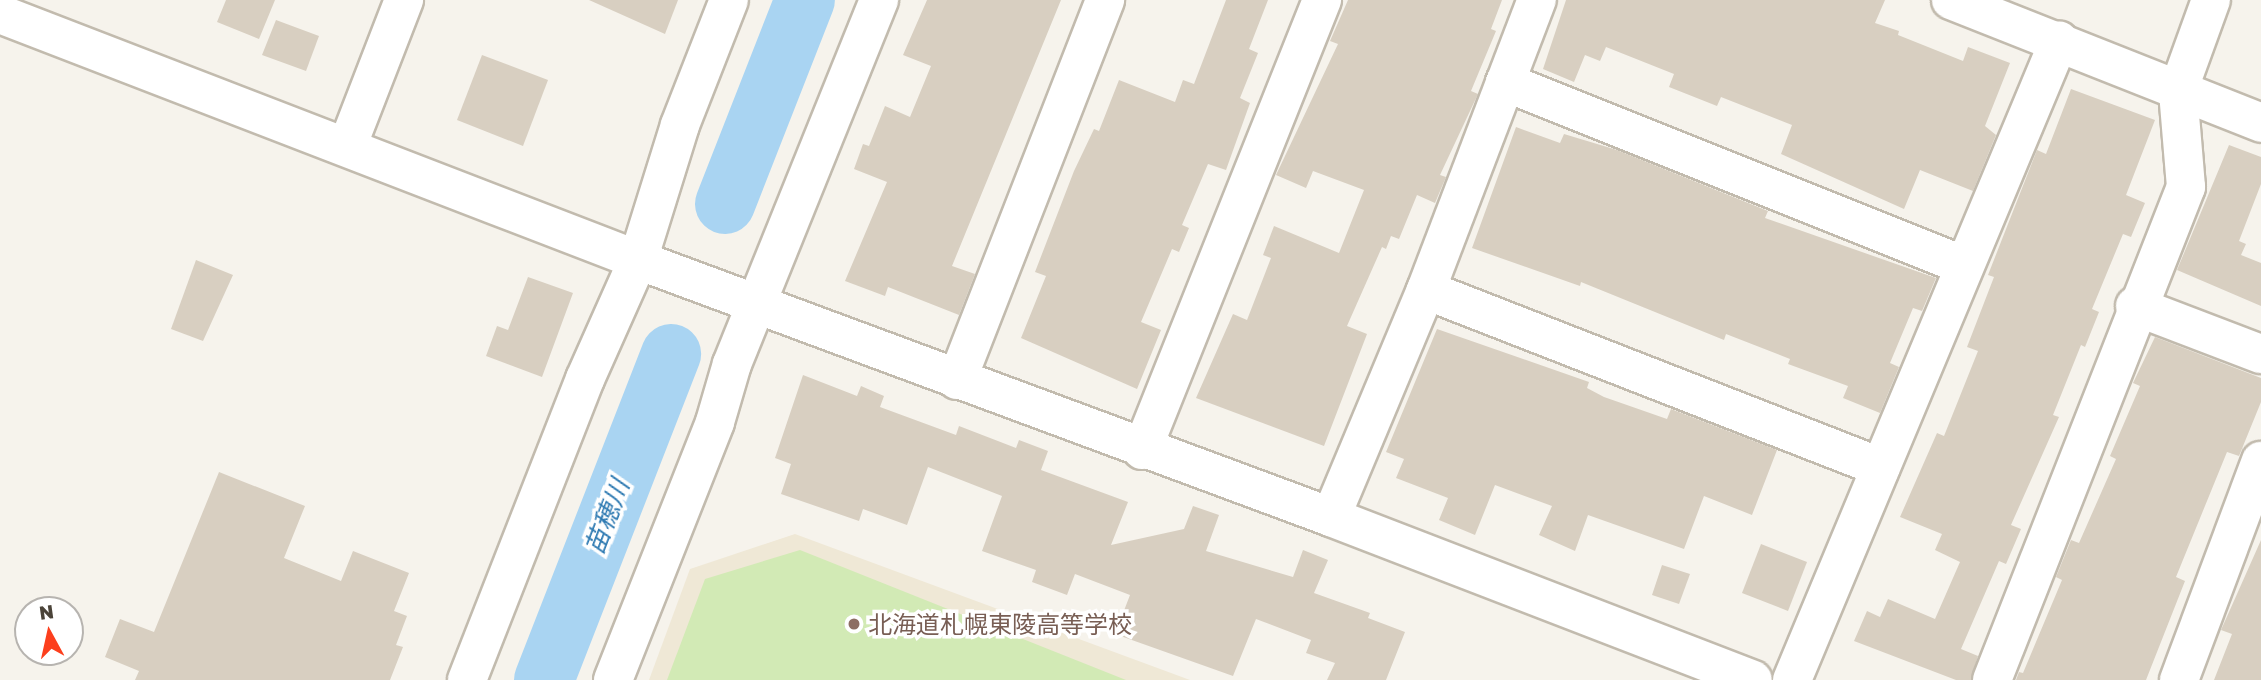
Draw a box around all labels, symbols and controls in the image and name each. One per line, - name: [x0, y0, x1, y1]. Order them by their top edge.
- water label: 苗穂川: [578, 475, 636, 559]
- north arrow: [14, 596, 84, 666]
- text: N: [38, 599, 55, 624]
- place label: 北海道札幌東陵高等学校: [868, 610, 1132, 638]
- marker: 北海道札幌東陵高等学校: [846, 616, 862, 632]

